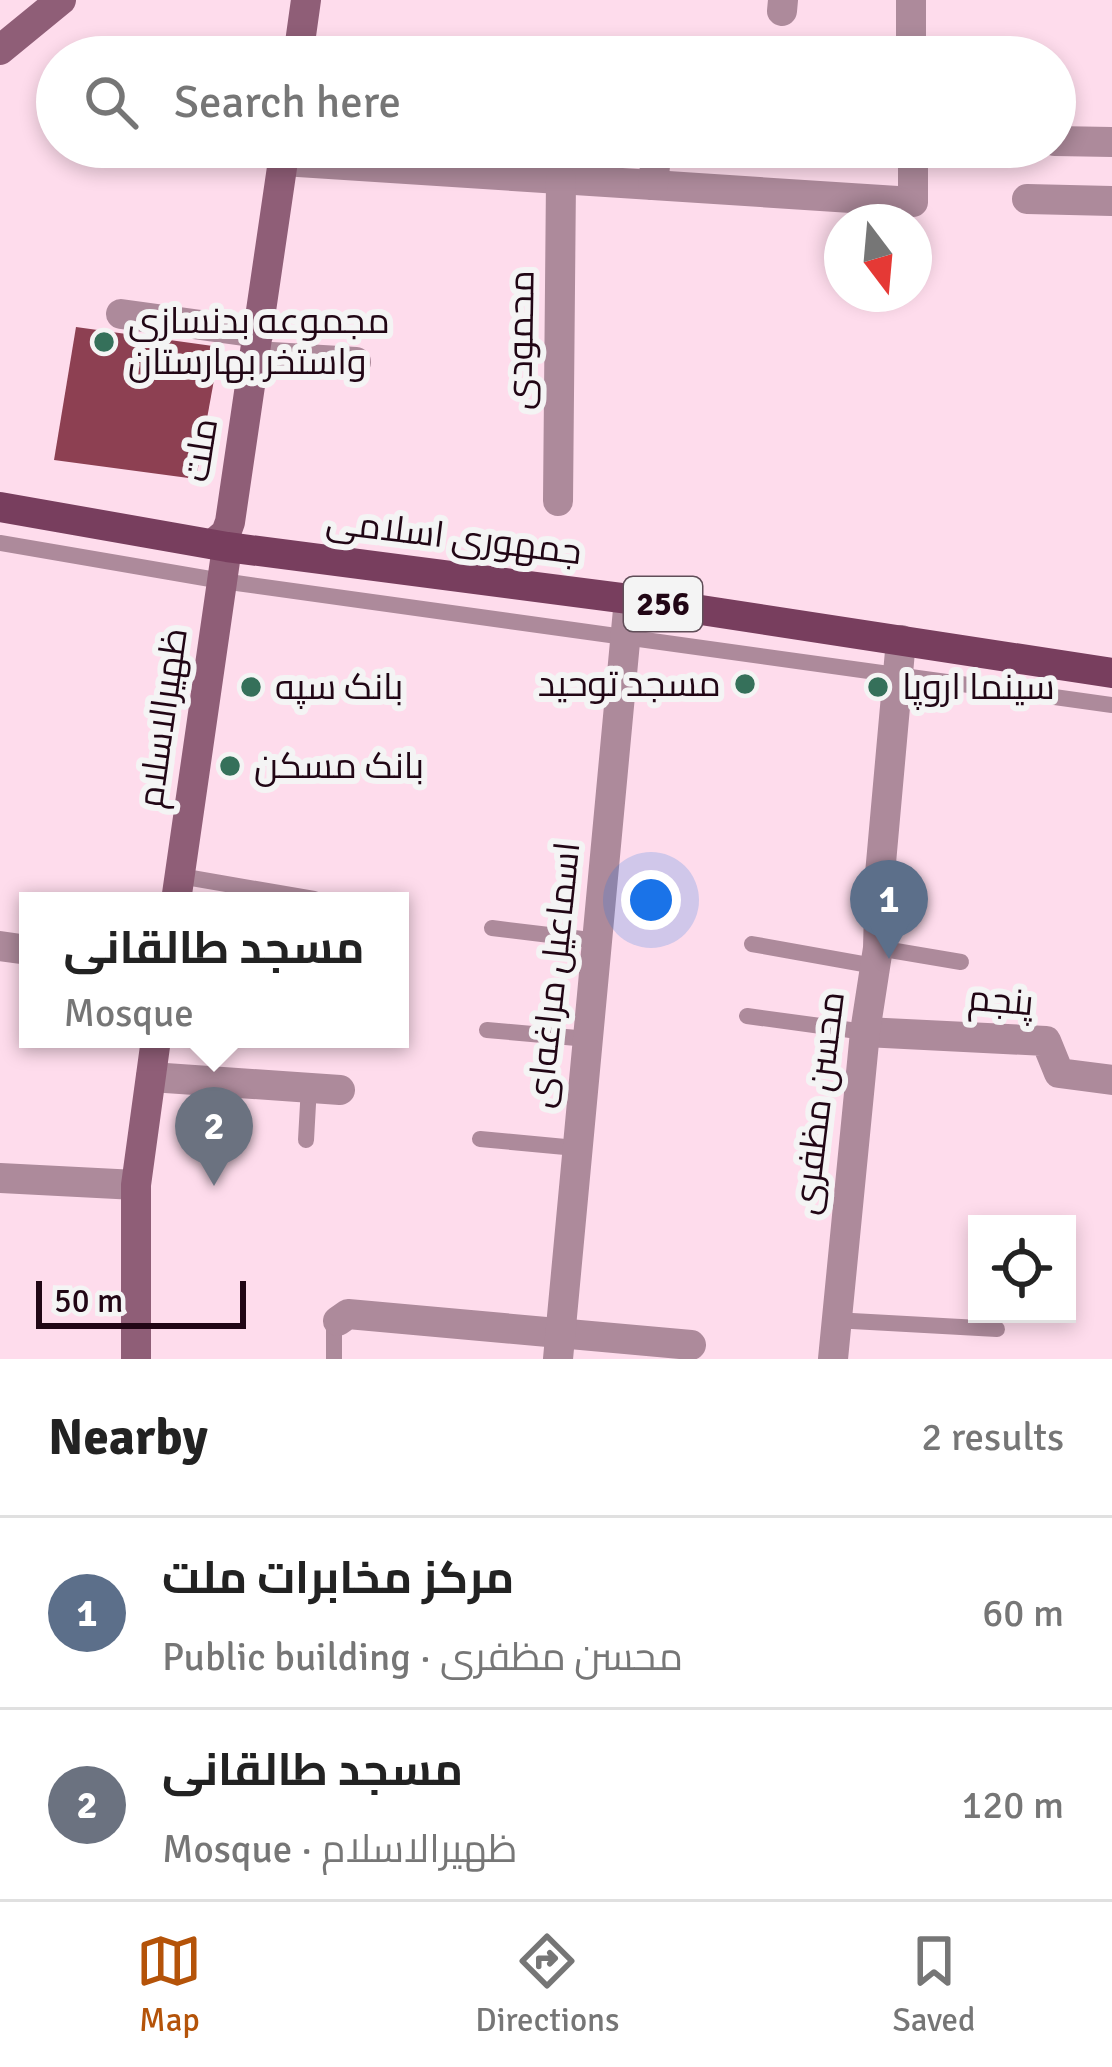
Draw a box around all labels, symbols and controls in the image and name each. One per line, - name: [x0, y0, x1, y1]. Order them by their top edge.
- search box: [36, 36, 1076, 168]
- icon: search: [78, 69, 144, 135]
- text: Search here: [174, 75, 401, 130]
- north arrow: [824, 204, 932, 312]
- street label: محمودی: [497, 270, 545, 410]
- place label: مجموعه بدنسازی واستخر بهارستان: [128, 299, 390, 385]
- marker: مجموعه بدنسازی واستخر بهارستان: [91, 329, 117, 355]
- street label: ملت: [174, 415, 228, 485]
- street label: جمهوری اسلامی: [324, 499, 584, 575]
- road number: 256: [624, 577, 702, 631]
- street label: ظهیرالاسلام: [128, 625, 199, 811]
- place label: مسجد توحید: [538, 662, 721, 707]
- place label: بانک سپه: [275, 665, 403, 710]
- place label: سینما اروپا: [902, 665, 1055, 710]
- marker: مسجد توحید: [732, 671, 758, 697]
- marker: بانک سپه: [238, 674, 264, 700]
- marker: سینما اروپا: [865, 674, 891, 700]
- place label: بانک مسکن: [254, 744, 424, 789]
- marker: بانک مسکن: [217, 753, 243, 779]
- street label: اسماعیل مراغه‌ای: [518, 840, 590, 1110]
- pin: 1: [850, 860, 928, 959]
- your location: [621, 870, 681, 930]
- popup: [19, 892, 409, 1048]
- text: مسجد طالقانی: [63, 921, 365, 976]
- street label: پنجم: [966, 976, 1036, 1027]
- text: Mosque: [63, 989, 194, 1037]
- street label: محسن مظفری: [783, 989, 855, 1217]
- pin: 2: [175, 1087, 253, 1186]
- map controls: [968, 1215, 1076, 1323]
- button: locate: [968, 1215, 1076, 1323]
- scale bar: [36, 1275, 246, 1328]
- text: 50 m: [54, 1281, 123, 1322]
- text: Nearby: [48, 1406, 208, 1469]
- text: 2 results: [921, 1413, 1064, 1461]
- text: مرکز مخابرات ملت: [162, 1551, 514, 1606]
- text: 1: [76, 1589, 98, 1637]
- text: 60 m: [982, 1589, 1064, 1637]
- text: Public building · محسن مظفری: [162, 1633, 683, 1681]
- text: مسجد طالقانی: [162, 1743, 463, 1798]
- text: 2: [76, 1781, 98, 1829]
- text: 120 m: [961, 1781, 1064, 1829]
- text: Mosque · ظهیرالاسلام: [162, 1825, 518, 1873]
- tab: Map: [136, 1928, 202, 2041]
- tab: Directions: [475, 1928, 620, 2041]
- tab: Saved: [892, 1928, 976, 2041]

